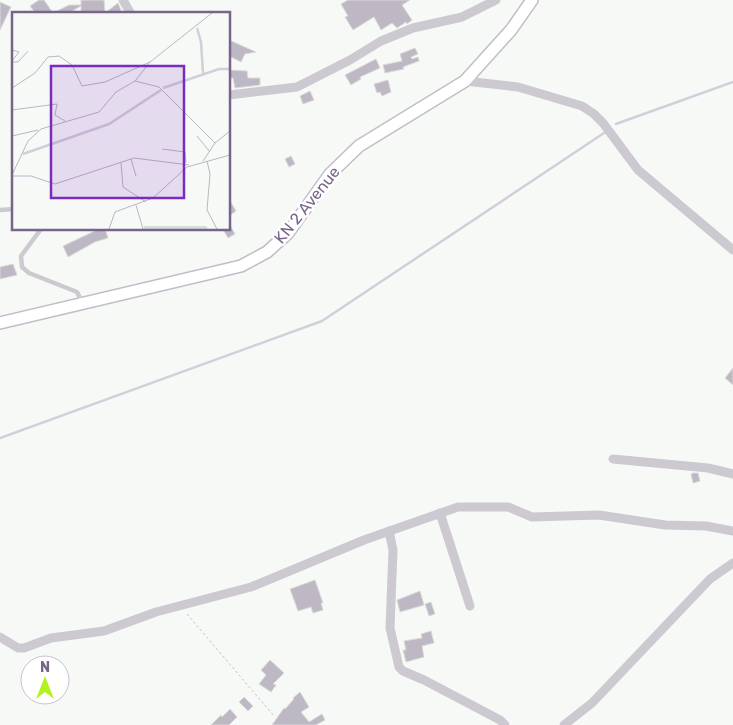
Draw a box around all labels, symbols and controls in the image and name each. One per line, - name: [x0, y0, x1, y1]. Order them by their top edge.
- inset map: [12, 12, 230, 230]
- street label: KN 2 Avenue: [270, 163, 344, 247]
- north arrow: [20, 655, 70, 705]
- text: N: [40, 659, 50, 676]

